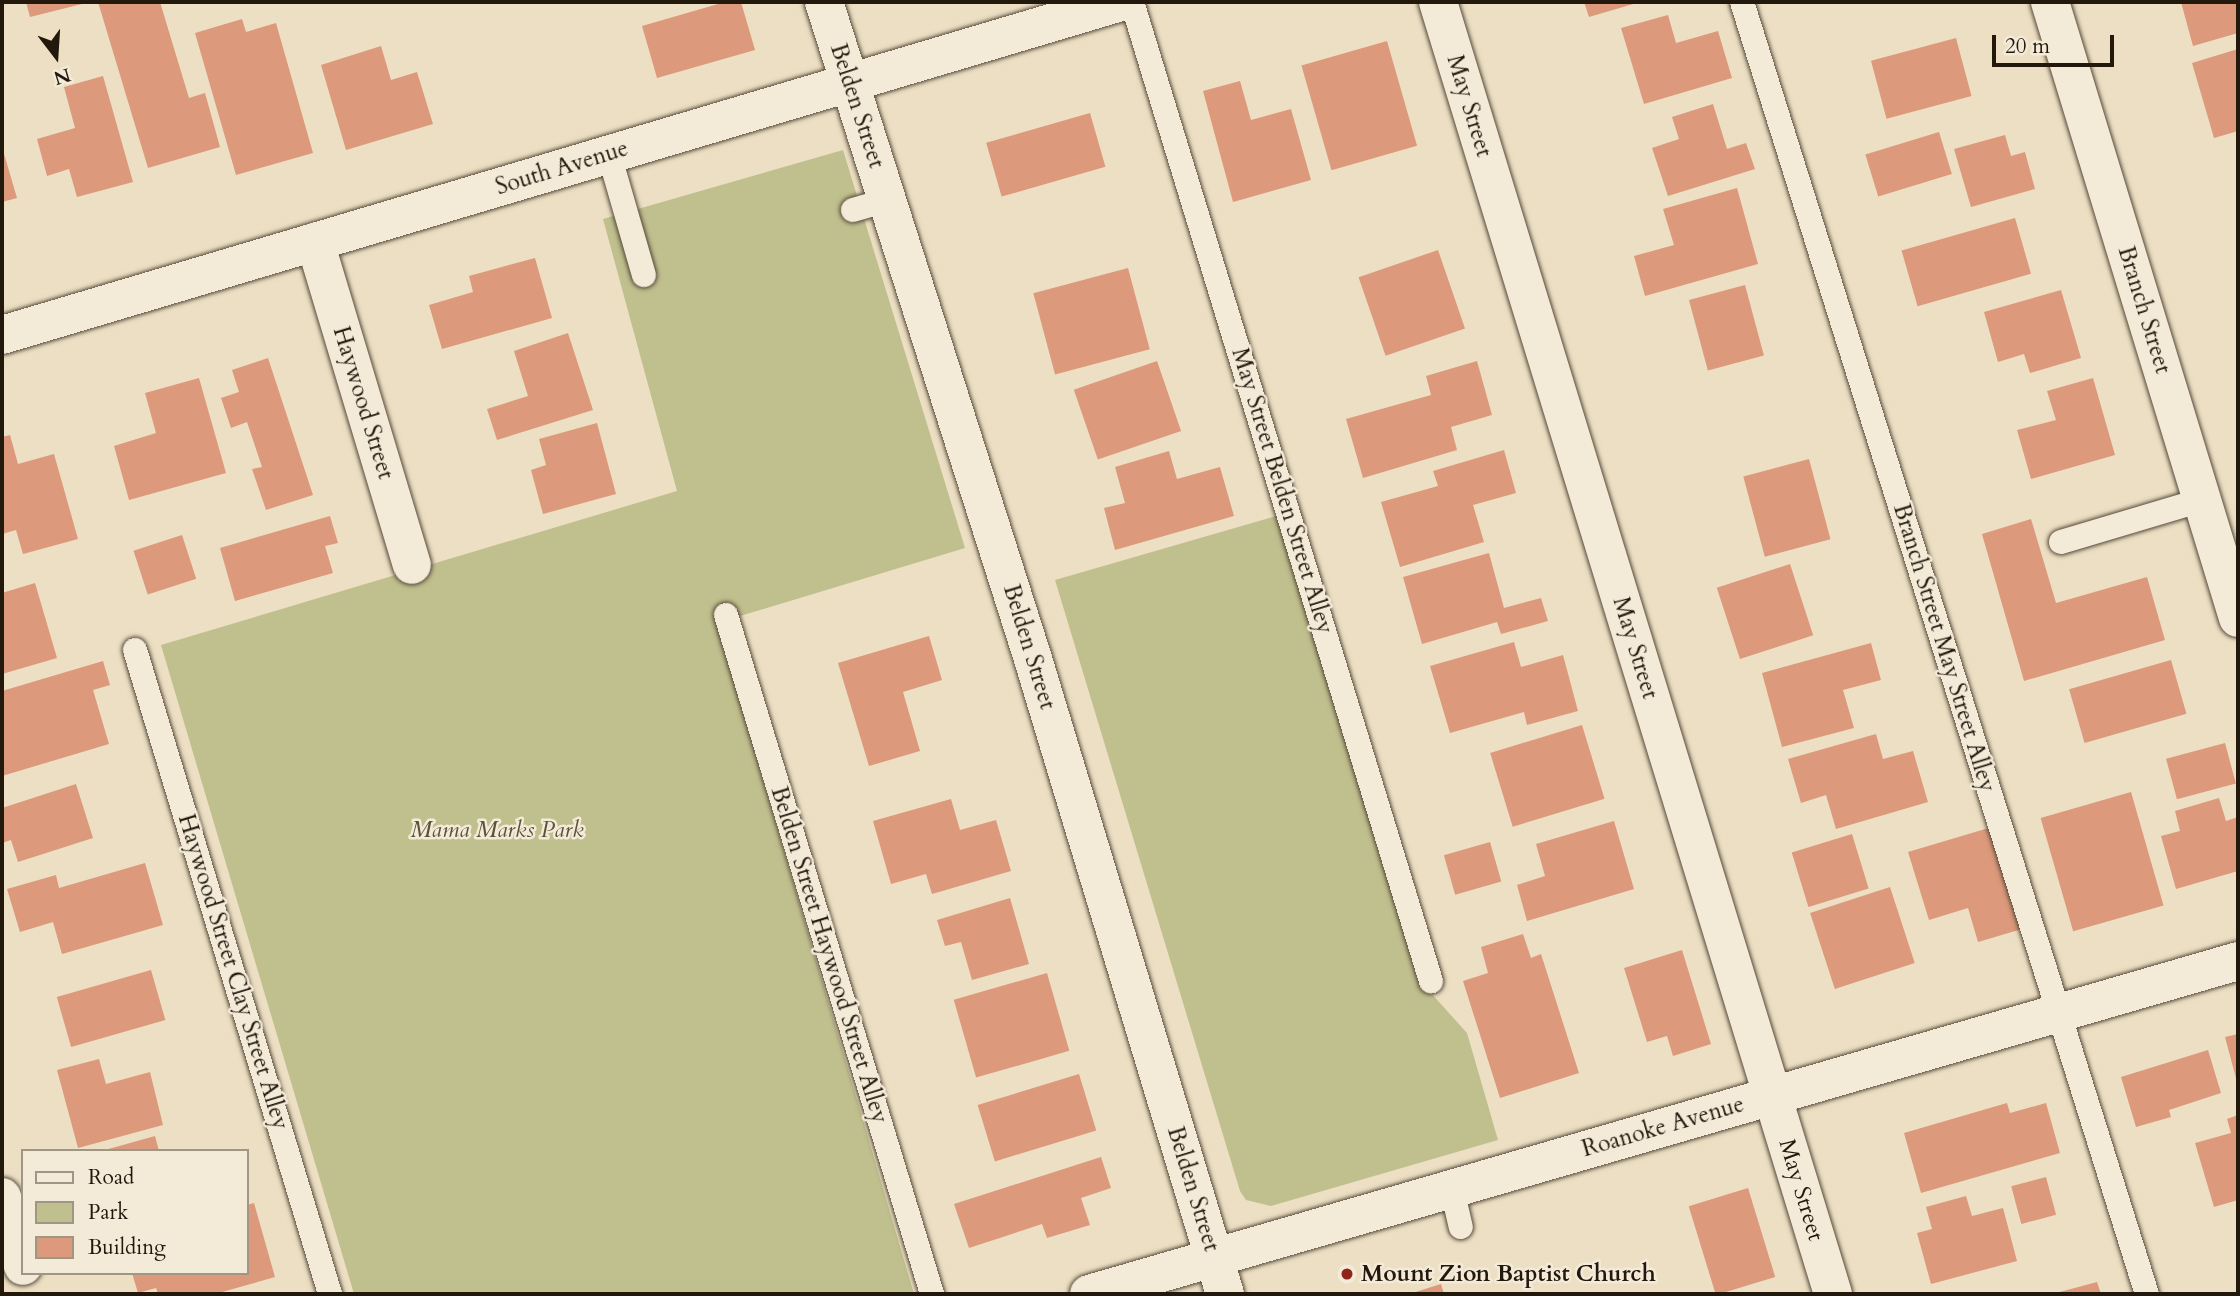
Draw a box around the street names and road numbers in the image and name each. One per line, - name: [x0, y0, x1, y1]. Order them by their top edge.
- street label: Belden Street: [824, 40, 890, 172]
- street label: May Street: [1440, 52, 1498, 160]
- street label: South Avenue: [492, 135, 632, 201]
- street label: Branch Street: [2112, 243, 2176, 377]
- street label: Haywood Street: [327, 323, 399, 483]
- street label: May Street Belden Street Alley: [1225, 345, 1339, 637]
- street label: Branch Street May Street Alley: [1887, 501, 2001, 795]
- street label: Belden Street: [997, 581, 1061, 713]
- street label: May Street: [1606, 594, 1664, 702]
- street label: Belden Street Haywood Street Alley: [765, 783, 893, 1127]
- street label: Haywood Street Clay Street Alley: [172, 811, 294, 1133]
- street label: Roanoke Avenue: [1579, 1091, 1747, 1163]
- street label: Belden Street: [1161, 1123, 1225, 1255]
- street label: May Street: [1772, 1136, 1830, 1244]

